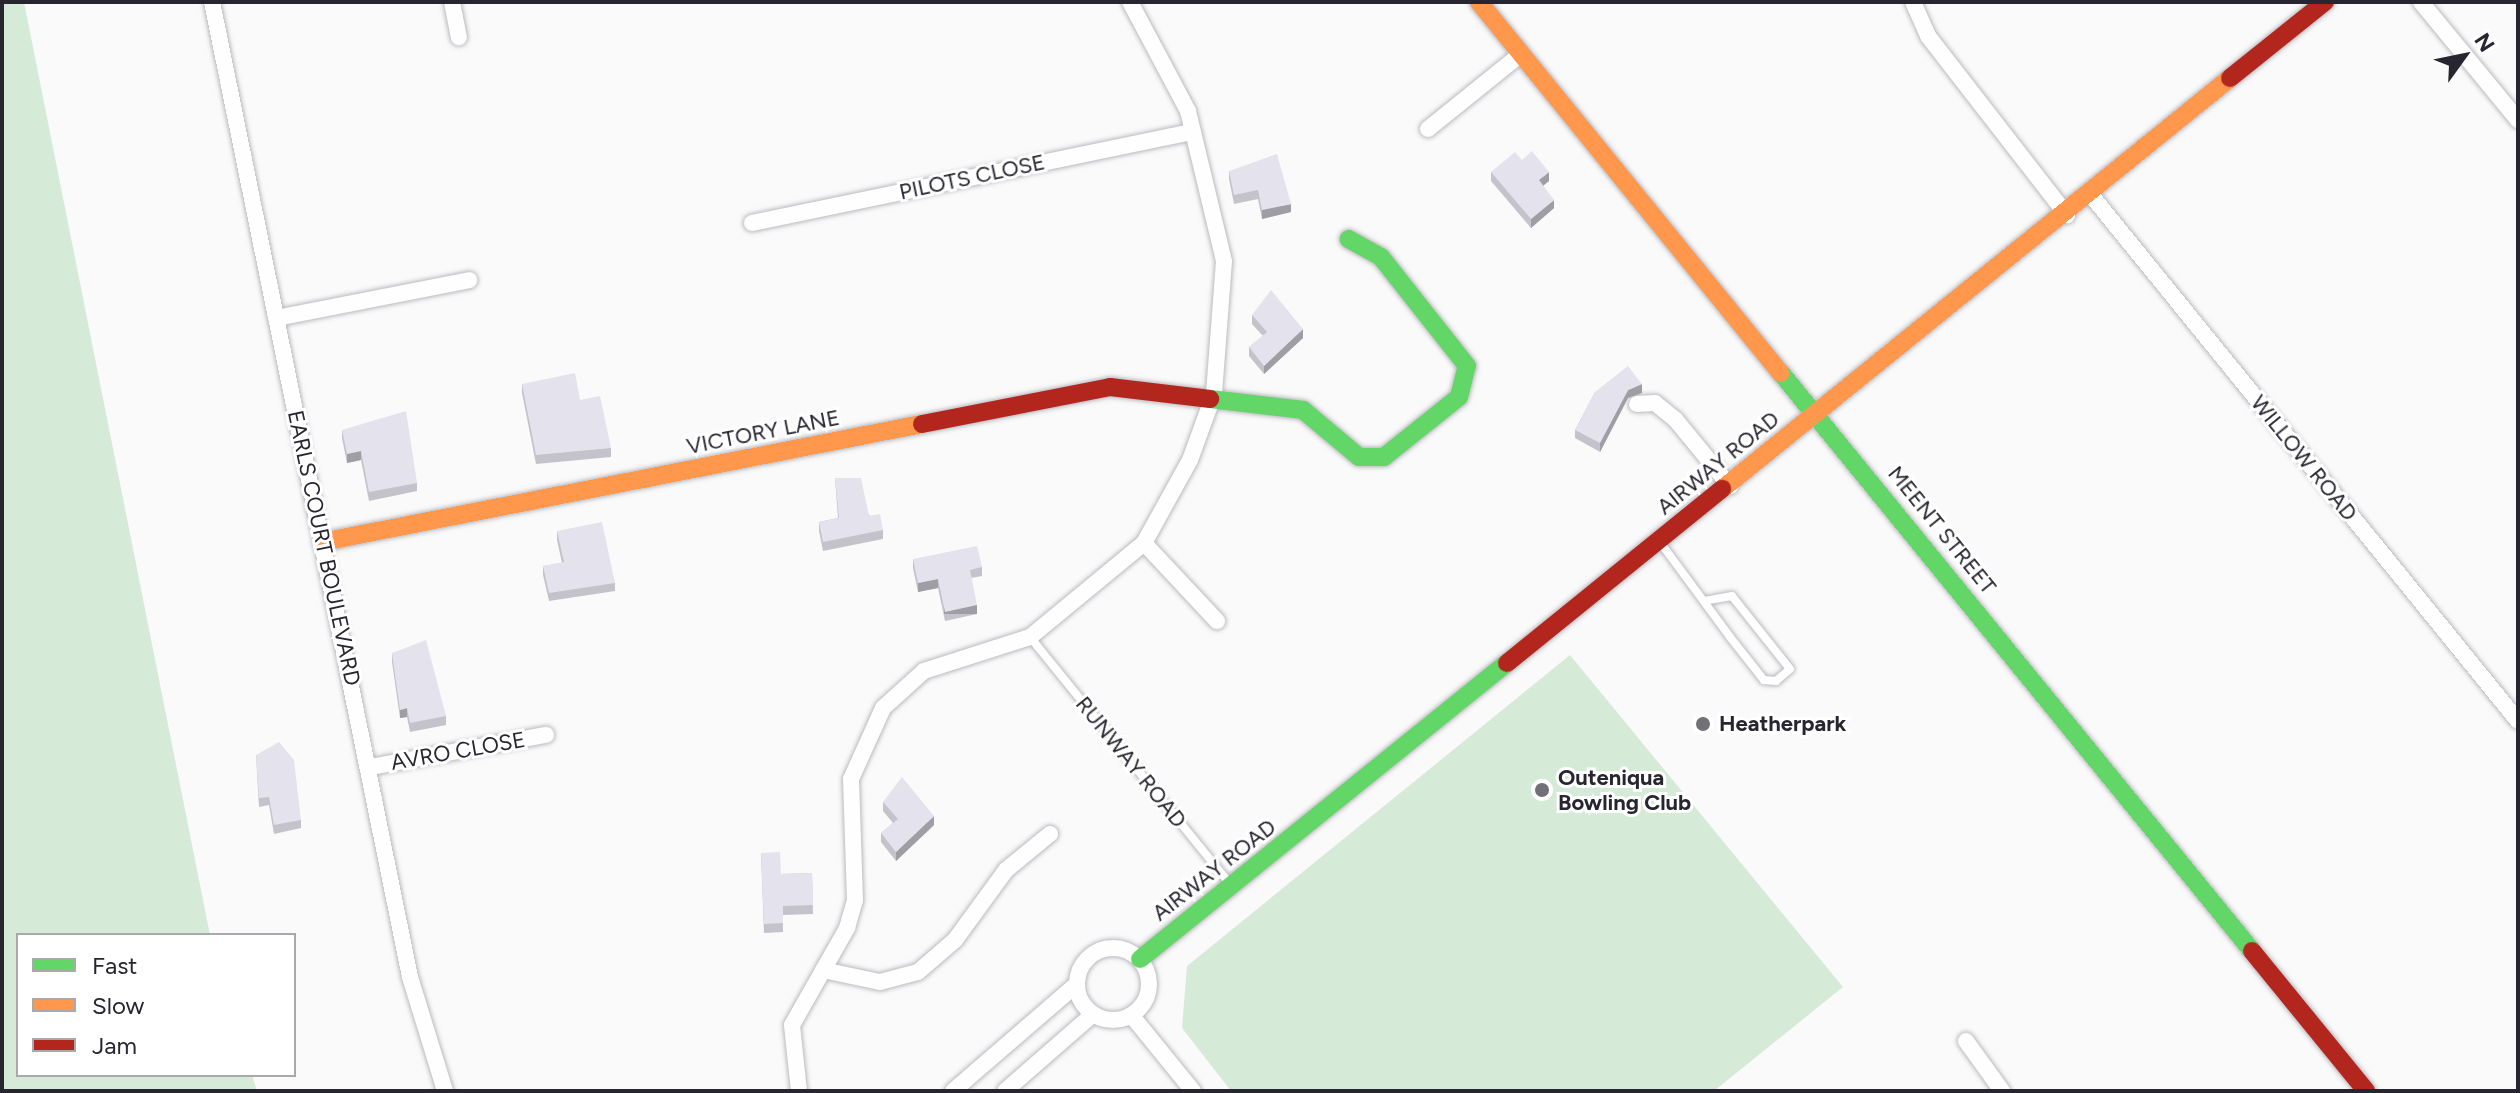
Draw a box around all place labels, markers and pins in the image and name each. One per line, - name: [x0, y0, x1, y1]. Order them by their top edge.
- place label: Heatherpark: [1719, 711, 1846, 737]
- marker: Heatherpark: [1694, 715, 1712, 733]
- place label: Outeniqua Bowling Club: [1558, 764, 1691, 816]
- marker: Outeniqua Bowling Club: [1533, 781, 1551, 799]

